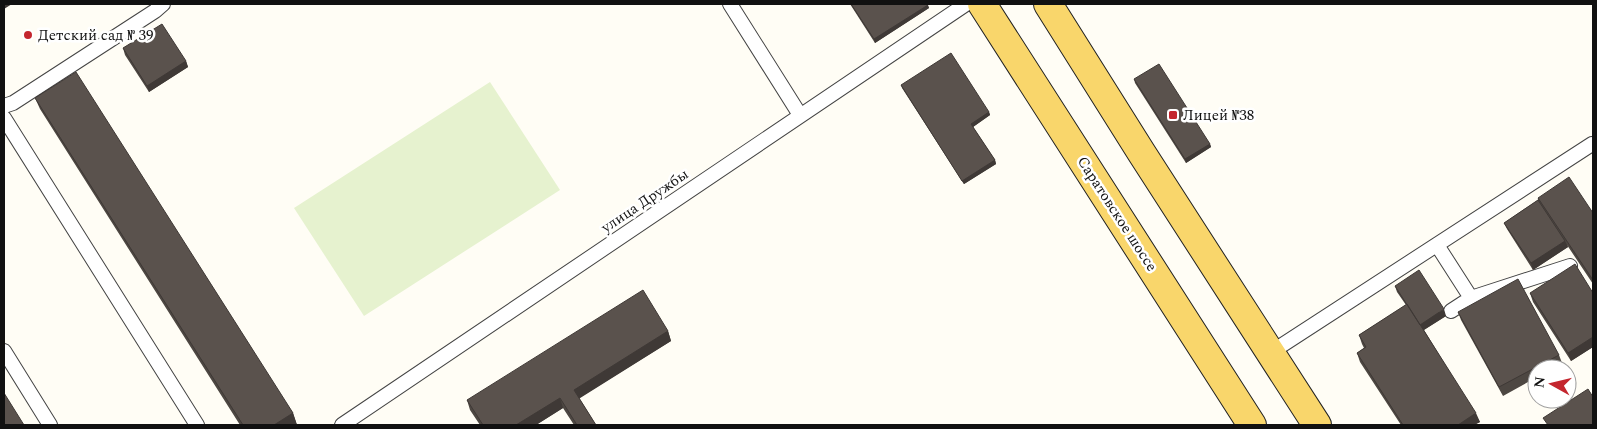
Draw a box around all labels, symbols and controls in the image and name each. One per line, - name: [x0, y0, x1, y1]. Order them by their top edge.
- place label: Детский сад № 39: [38, 24, 153, 47]
- marker: Детский сад № 39: [22, 29, 34, 41]
- place label: Лицей №38: [1183, 104, 1254, 127]
- marker: Лицей №38: [1167, 109, 1179, 121]
- street label: Саратовское шоссе: [1071, 152, 1163, 276]
- street label: улица Дружбы: [596, 163, 693, 239]
- north arrow: [1527, 359, 1577, 409]
- text: N: [1528, 375, 1551, 389]

